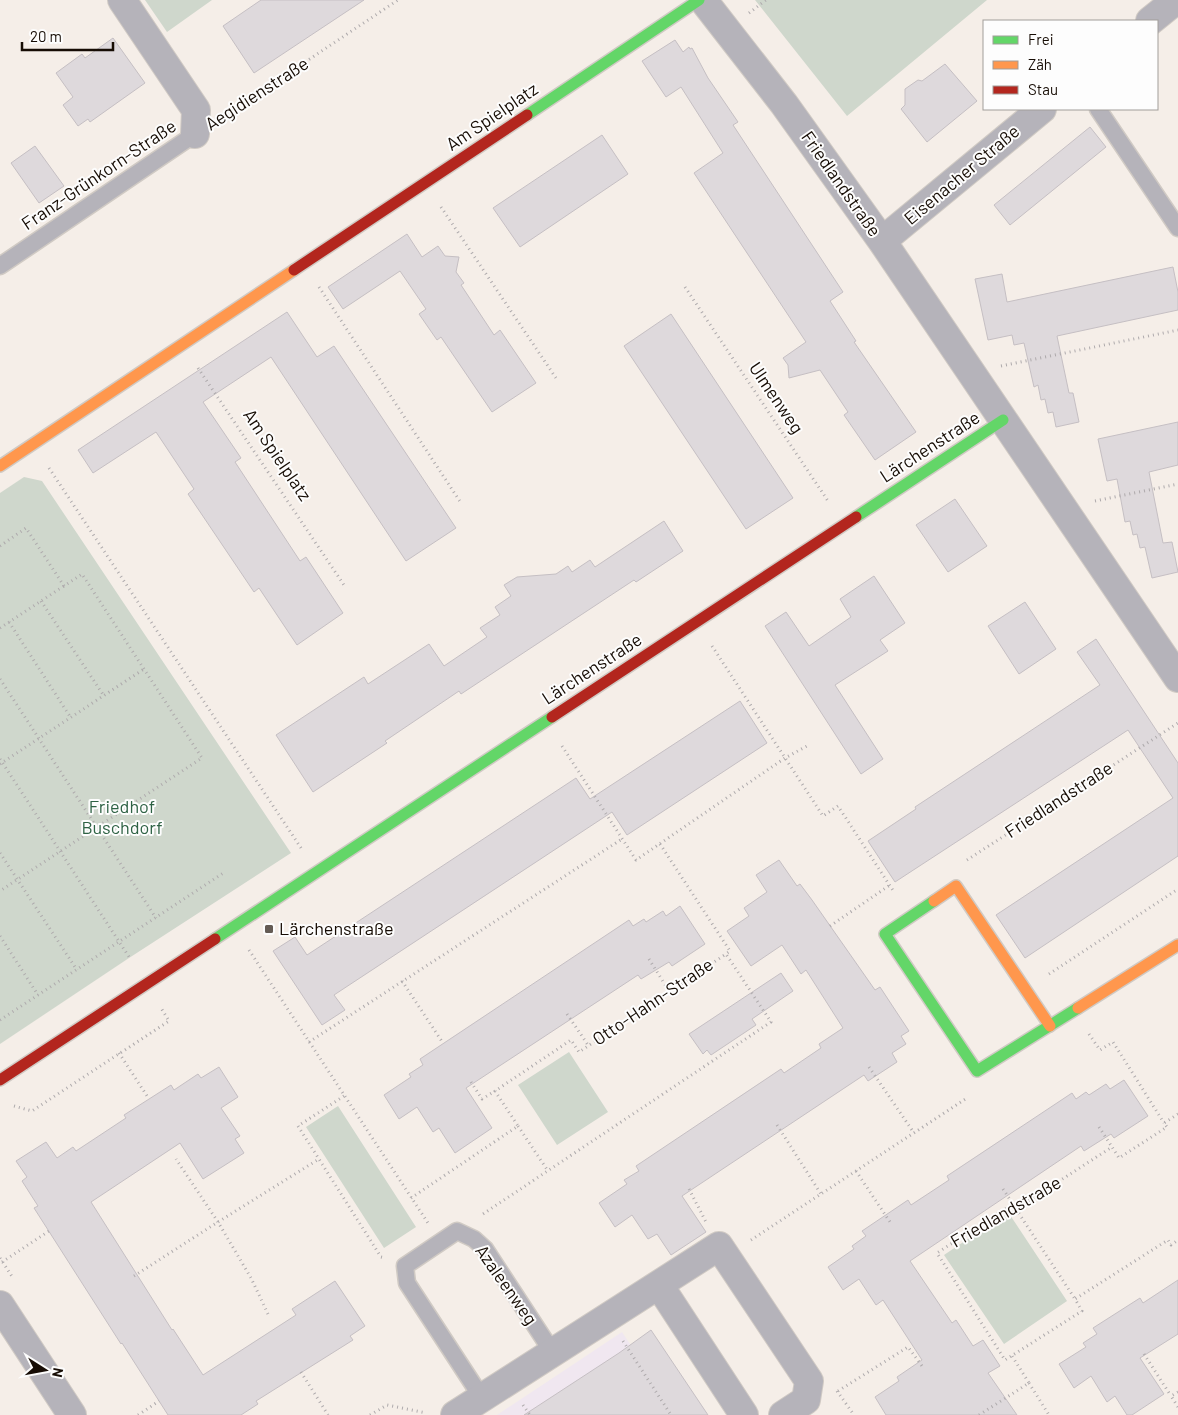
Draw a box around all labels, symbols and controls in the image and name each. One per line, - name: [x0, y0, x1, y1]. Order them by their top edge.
- scale bar: [22, 20, 114, 52]
- legend: [983, 20, 1158, 110]
- text: 20 m: [30, 27, 62, 45]
- text: Frei: [1028, 30, 1054, 48]
- street label: Aegidienstraße: [201, 52, 312, 135]
- text: Zäh: [1028, 55, 1052, 73]
- street label: Am Spielplatz: [441, 77, 542, 155]
- text: Stau: [1028, 80, 1058, 98]
- street label: Franz-Grünkorn-Straße: [17, 114, 180, 234]
- street label: Eisenacher Straße: [899, 120, 1023, 229]
- street label: Friedlandstraße: [797, 126, 886, 240]
- street label: Ulmenweg: [745, 357, 809, 437]
- street label: Am Spielplatz: [239, 404, 317, 505]
- street label: Lärchenstraße: [875, 406, 984, 487]
- street label: Lärchenstraße: [537, 628, 646, 709]
- street label: Friedlandstraße: [1001, 756, 1116, 842]
- park label: Friedhof Buschdorf: [81, 795, 163, 838]
- place label: Lärchenstraße: [279, 917, 394, 939]
- marker: Lärchenstraße: [263, 923, 275, 935]
- street label: Otto-Hahn-Straße: [588, 953, 717, 1050]
- street label: Friedlandstraße: [946, 1171, 1065, 1252]
- street label: Azaleenweg: [471, 1240, 542, 1329]
- north arrow: [20, 1345, 70, 1395]
- text: N: [49, 1366, 67, 1379]

